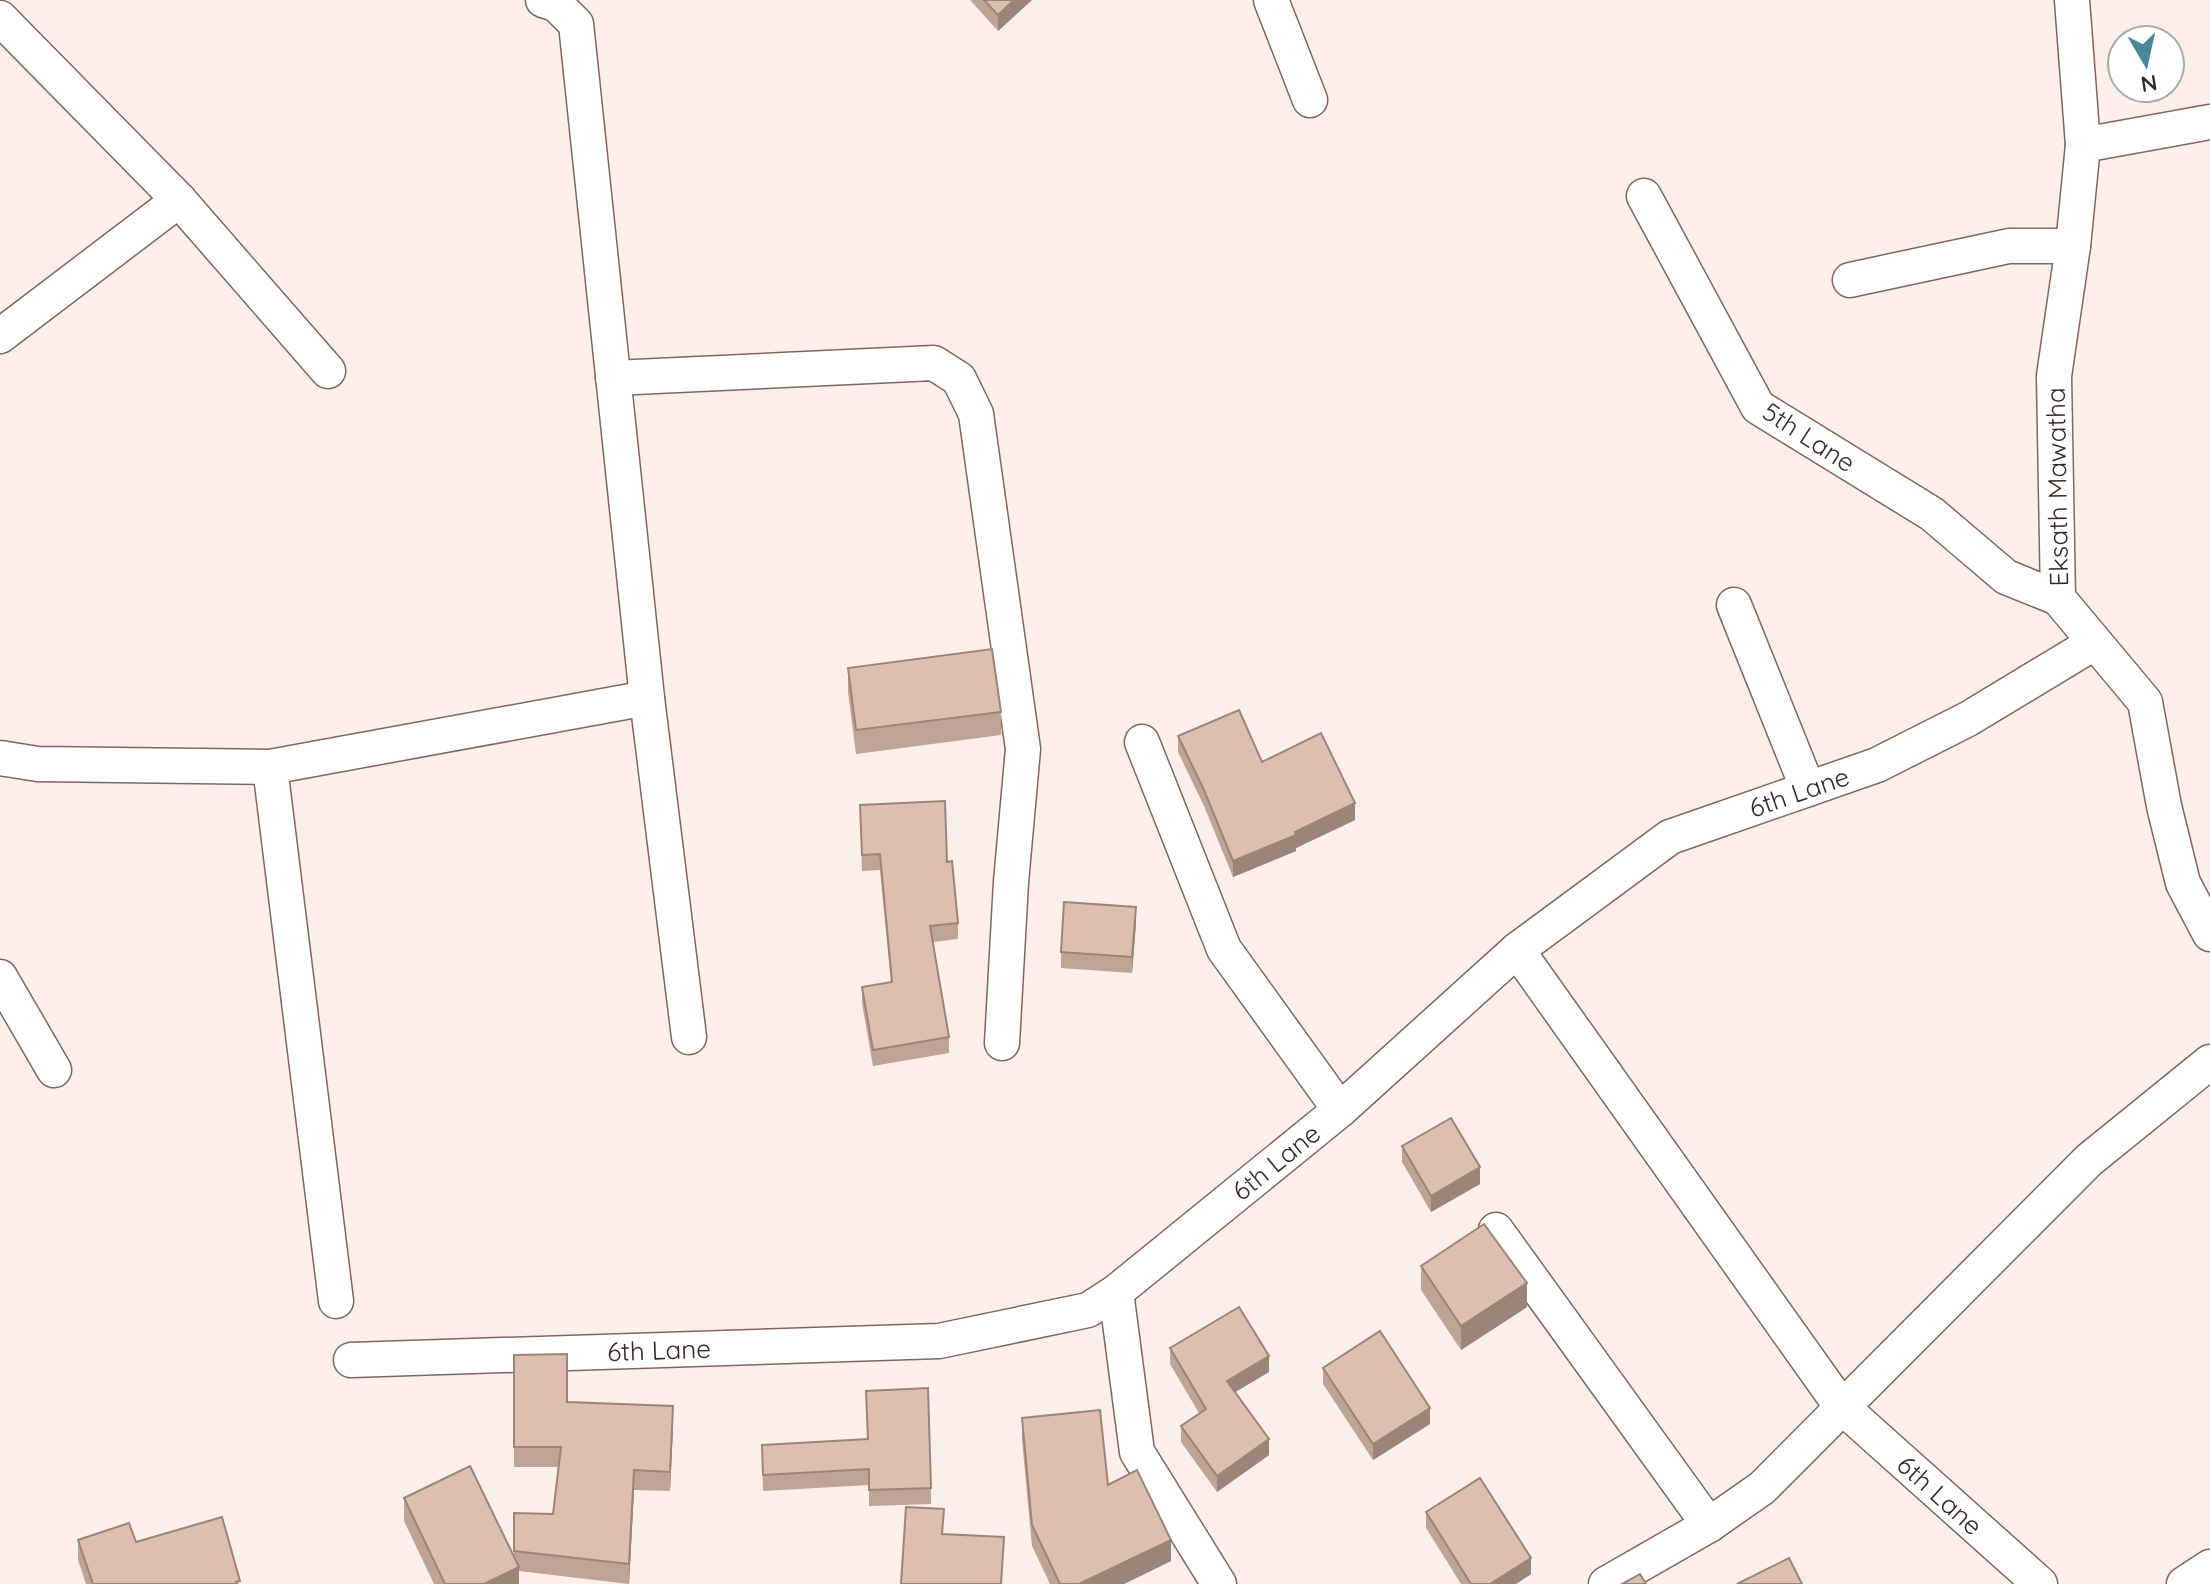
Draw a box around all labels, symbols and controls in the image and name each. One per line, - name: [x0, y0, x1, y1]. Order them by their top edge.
- north arrow: [2106, 24, 2186, 104]
- text: N: [2139, 69, 2159, 99]
- street label: Eksath Mawatha: [2039, 387, 2075, 587]
- street label: 5th Lane: [1756, 395, 1862, 479]
- street label: 6th Lane: [1744, 759, 1854, 825]
- street label: 6th Lane: [1225, 1116, 1327, 1208]
- street label: 6th Lane: [606, 1332, 712, 1368]
- street label: 6th Lane: [1890, 1448, 1990, 1542]

